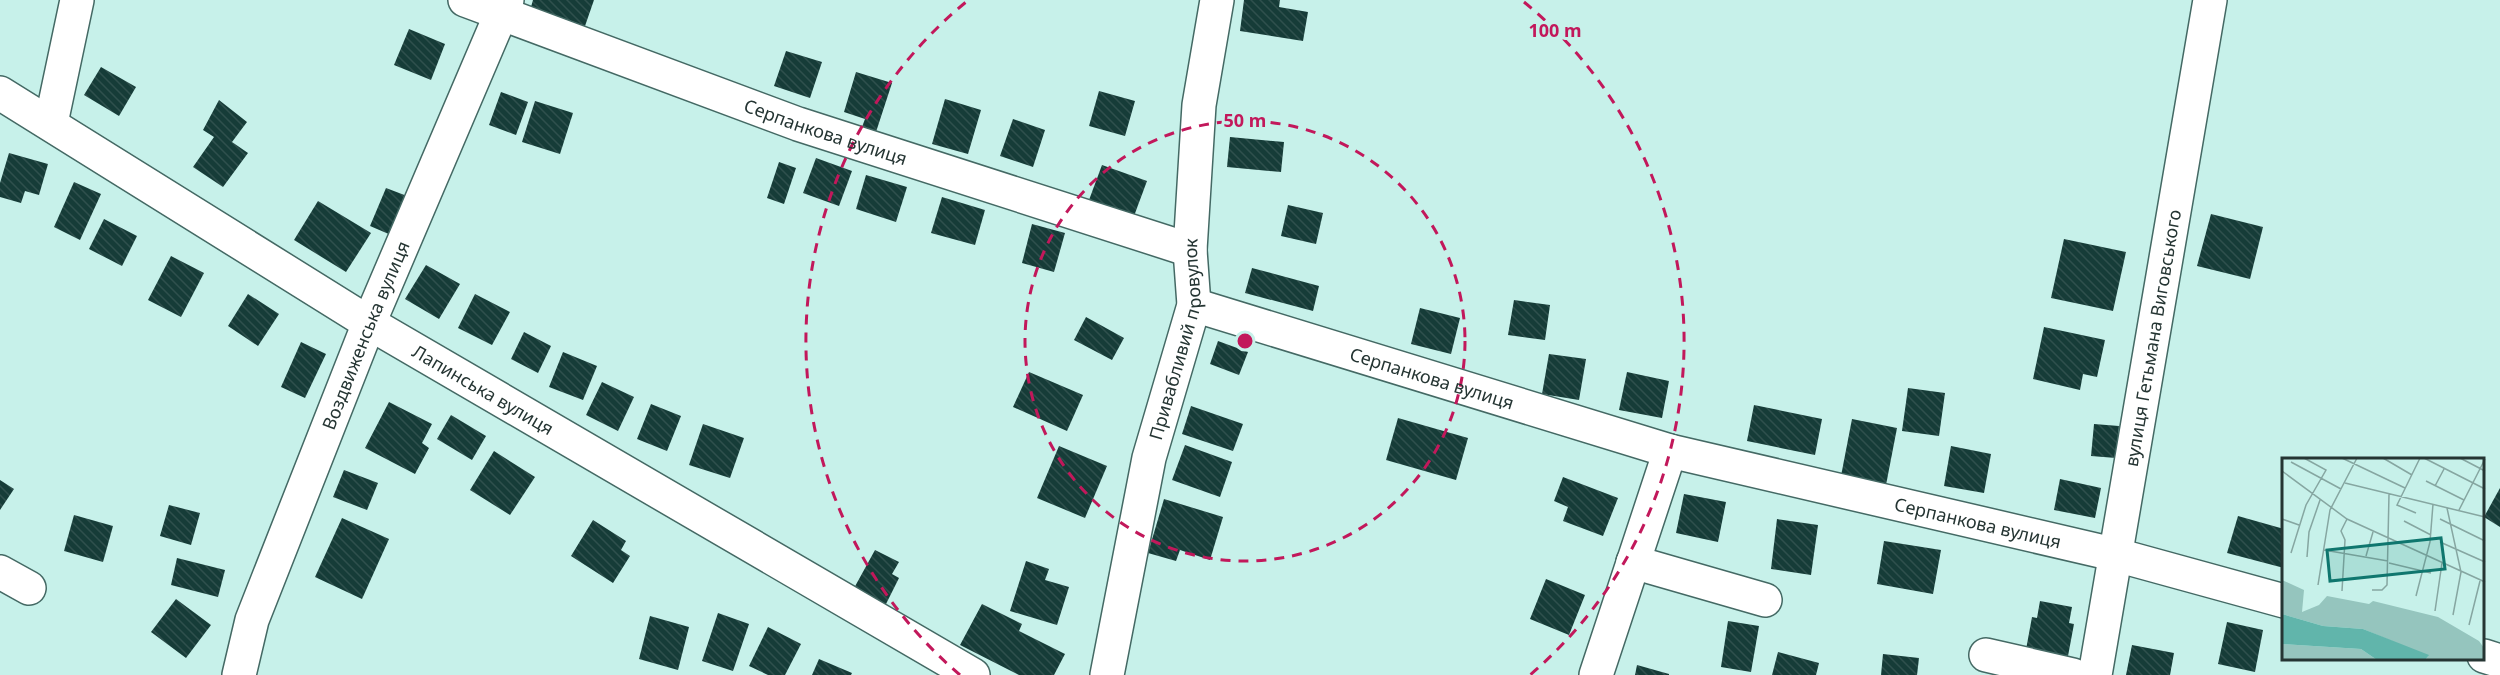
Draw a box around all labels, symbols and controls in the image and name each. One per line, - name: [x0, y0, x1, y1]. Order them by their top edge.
- text: 100 m: [1528, 18, 1582, 42]
- street label: Серпанкова вулиця: [741, 93, 910, 170]
- text: 50 m: [1224, 108, 1266, 132]
- street label: вулиця Гетьмана Виговського: [2119, 207, 2186, 468]
- street label: Воздвиженська вулиця: [316, 237, 415, 433]
- street label: Привабливий провулок: [1143, 237, 1206, 443]
- centre of rings: [1235, 331, 1255, 351]
- street label: Лапинська вулиця: [408, 339, 558, 440]
- street label: Серпанкова вулиця: [1347, 342, 1517, 415]
- inset map: [2282, 458, 2485, 660]
- street label: Серпанкова вулиця: [1892, 492, 2064, 554]

